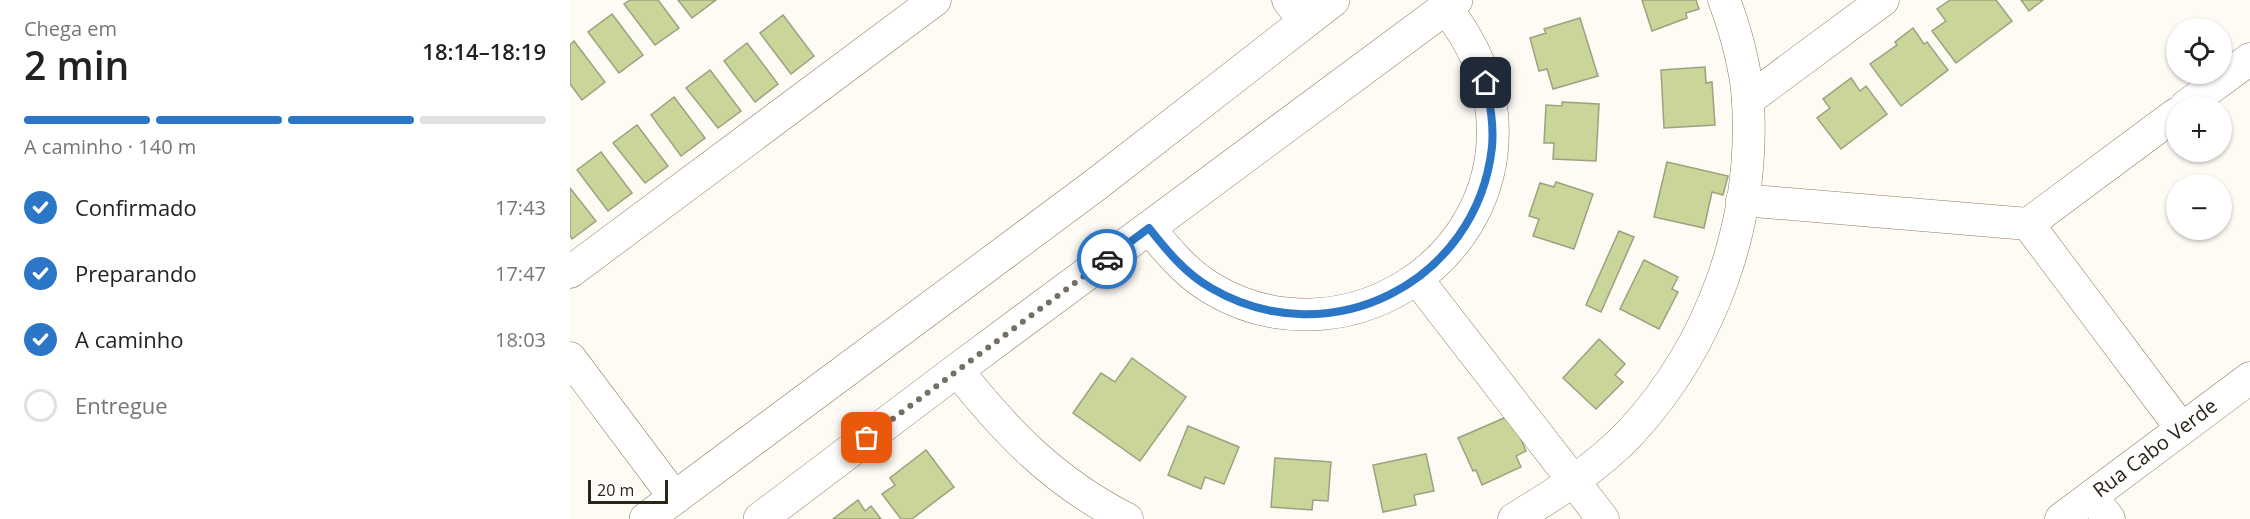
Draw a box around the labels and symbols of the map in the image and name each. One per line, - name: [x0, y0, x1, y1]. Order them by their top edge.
- pin: [1460, 57, 1511, 108]
- courier: [1077, 229, 1137, 289]
- street label: Rua Cabo Verde: [2087, 392, 2222, 503]
- pin: [841, 412, 892, 463]
- scale bar: [588, 477, 668, 504]

